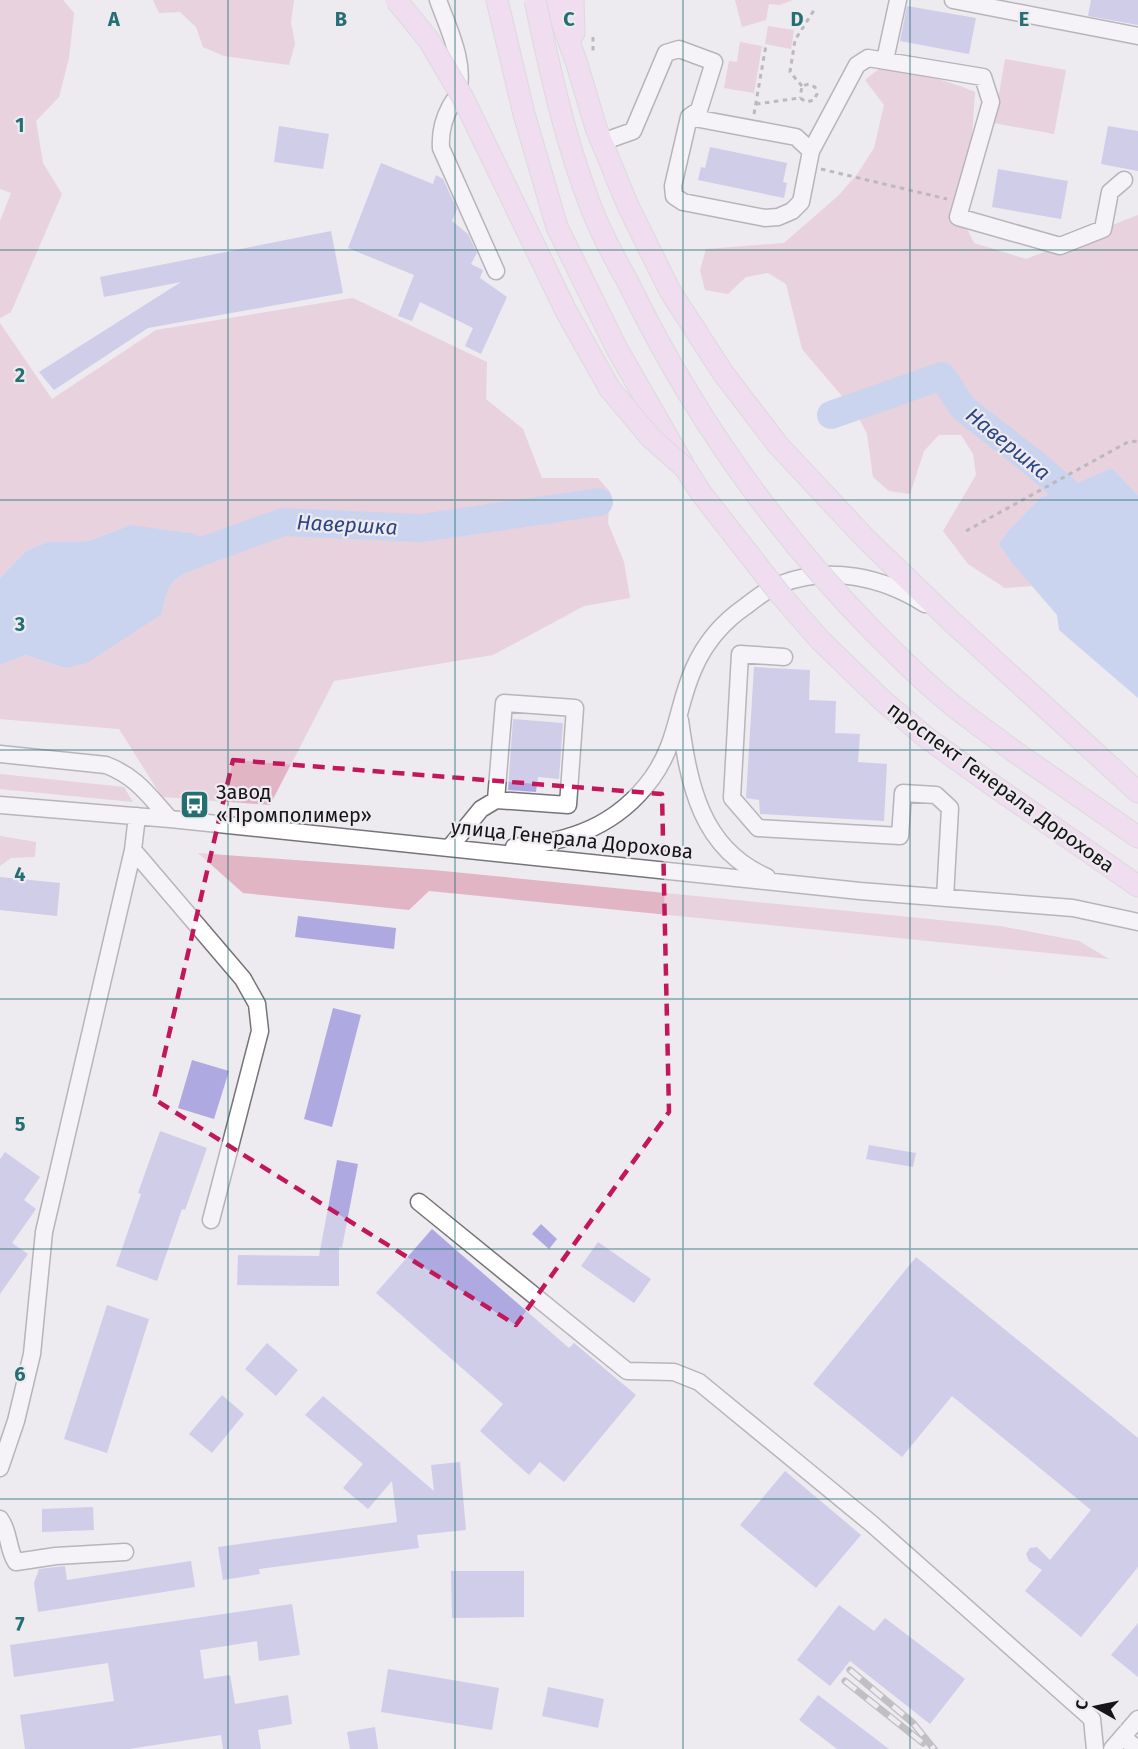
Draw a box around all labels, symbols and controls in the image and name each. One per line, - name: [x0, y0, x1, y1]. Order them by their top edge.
- text: A: [107, 7, 121, 31]
- text: B: [335, 7, 347, 31]
- text: C: [563, 7, 575, 31]
- text: D: [790, 7, 804, 31]
- text: E: [1019, 7, 1029, 31]
- text: 1: [15, 113, 25, 137]
- text: 2: [15, 363, 25, 387]
- water label: Навершка: [961, 402, 1055, 486]
- water label: Навершка: [296, 509, 398, 541]
- text: 3: [14, 612, 25, 636]
- street label: проспект Генерала Дорохова: [883, 697, 1119, 877]
- place label: Завод «Промполимер»: [216, 780, 372, 827]
- bus stop icon: Завод «Промполимер»: [179, 788, 211, 820]
- street label: улица Генерала Дорохова: [450, 814, 694, 864]
- text: 4: [14, 862, 26, 886]
- text: 5: [15, 1112, 26, 1136]
- text: 6: [14, 1362, 26, 1386]
- text: 7: [15, 1612, 25, 1636]
- north arrow: [1066, 1677, 1126, 1737]
- text: С: [1072, 1698, 1092, 1711]

